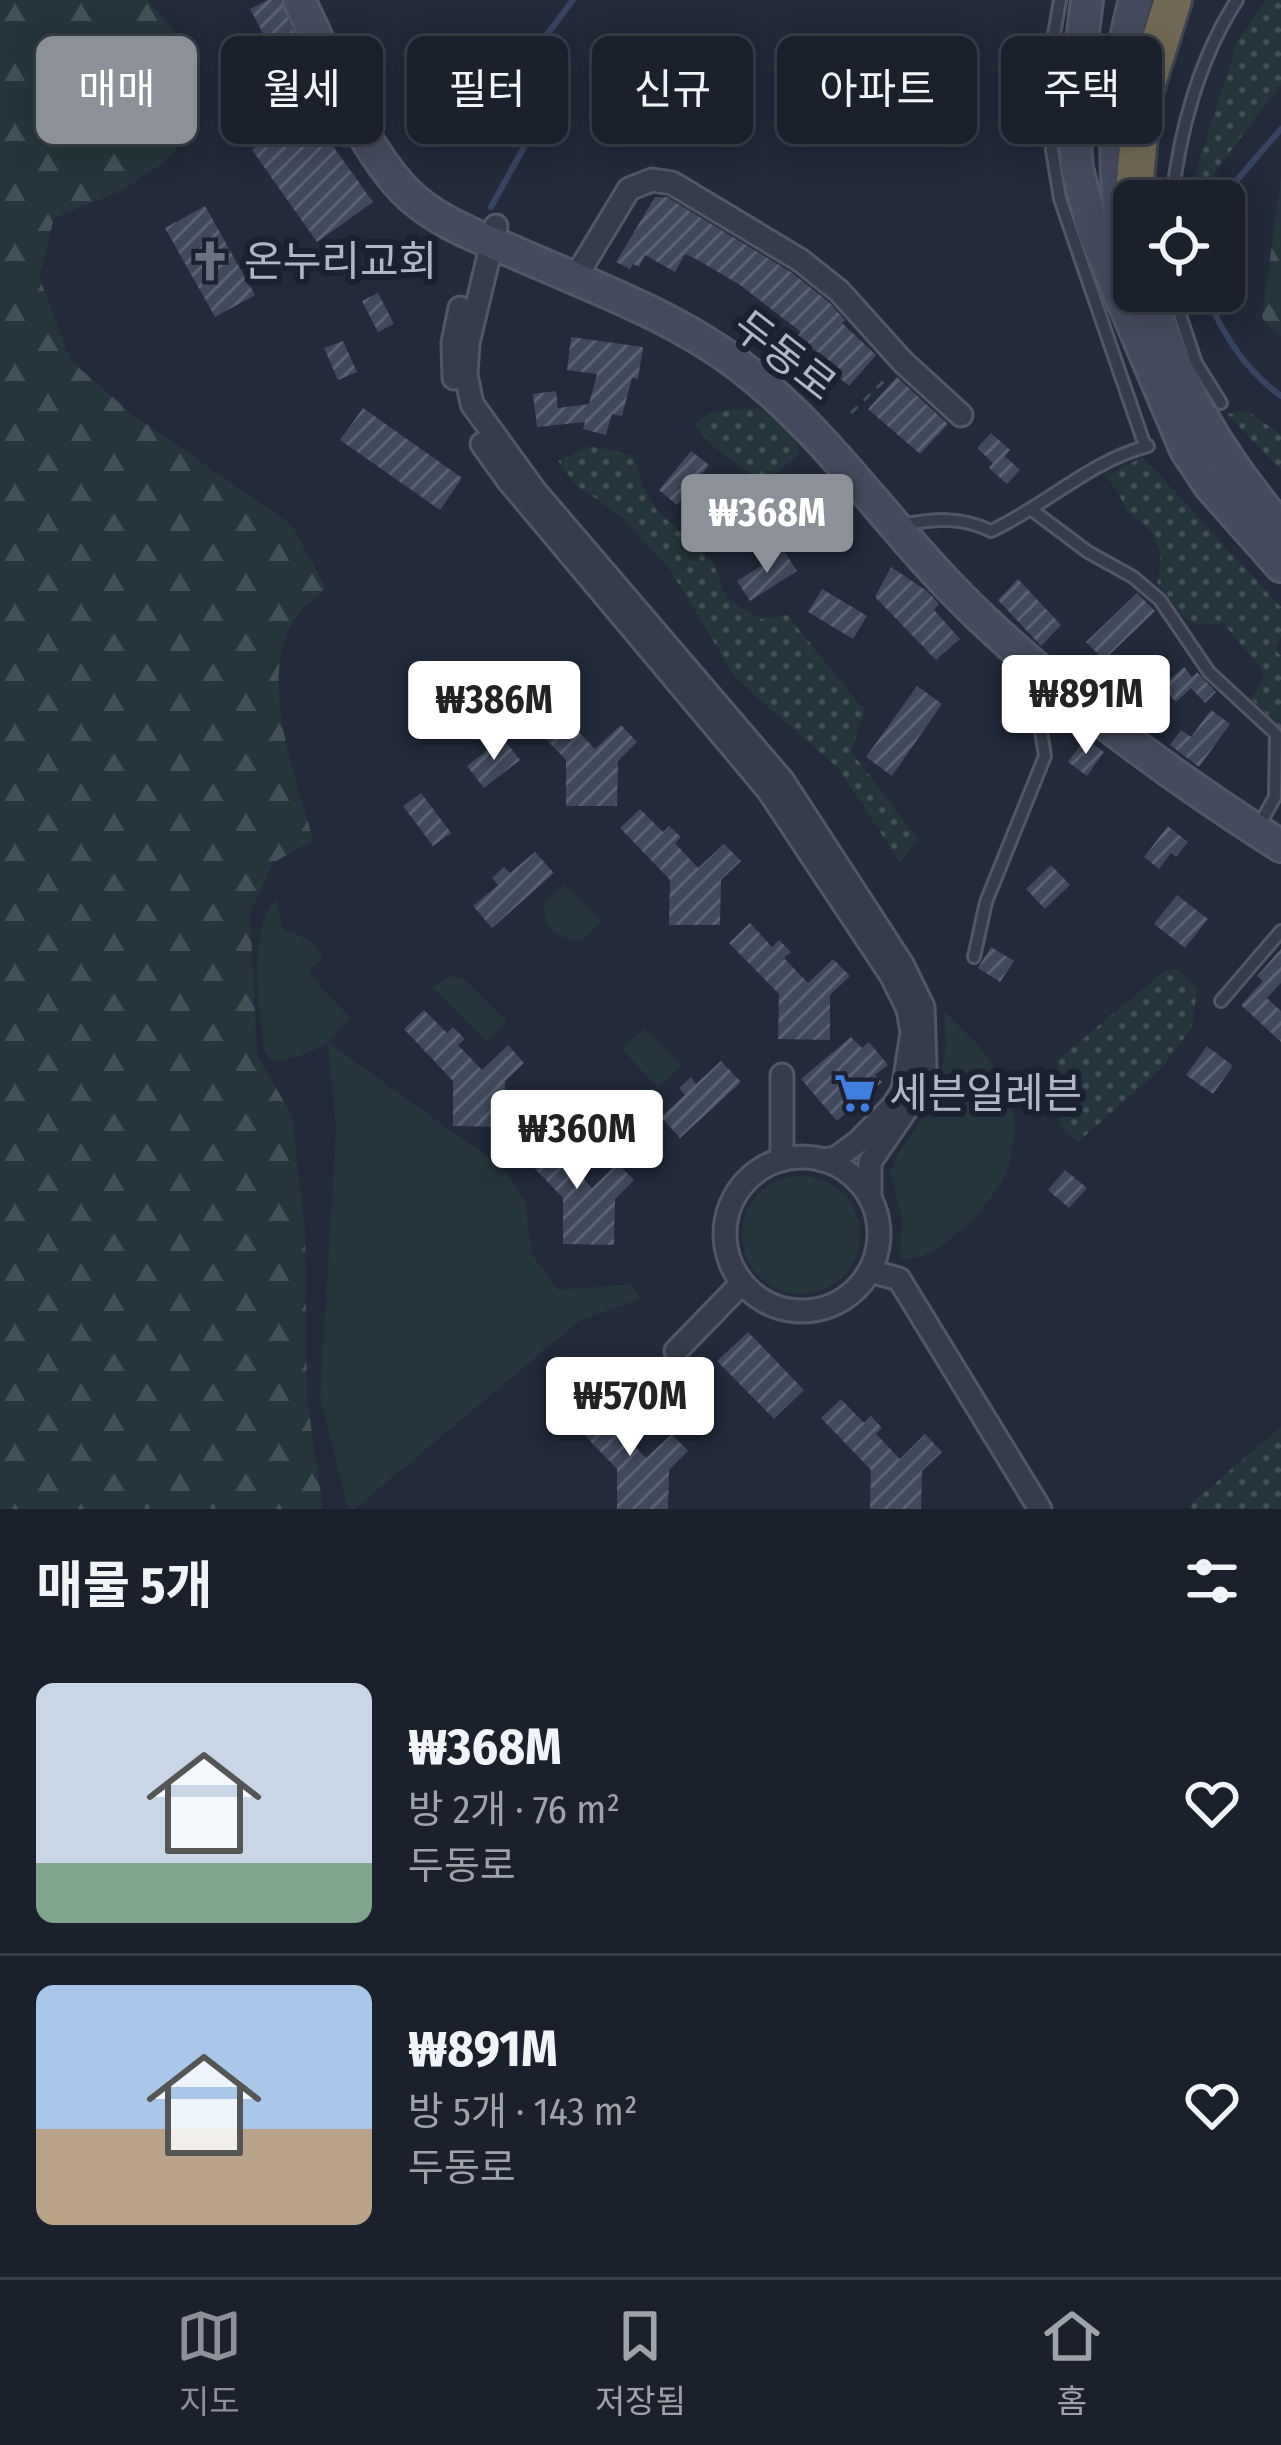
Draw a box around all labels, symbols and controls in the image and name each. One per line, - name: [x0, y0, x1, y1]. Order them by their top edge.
- chip: 매매: [36, 36, 197, 144]
- chip: 월세: [221, 36, 383, 144]
- chip: 필터: [407, 36, 568, 144]
- chip: 신규: [592, 36, 753, 144]
- chip: 아파트: [777, 36, 977, 144]
- chip: 주택: [1001, 36, 1162, 144]
- map controls: [1113, 180, 1245, 312]
- button: locate: [1113, 180, 1245, 312]
- place label: 온누리교회: [244, 237, 437, 287]
- church icon: 온누리교회: [187, 238, 233, 284]
- street label: 두동로: [723, 300, 845, 411]
- pin: ₩368M: [683, 474, 851, 576]
- text: ₩368M: [708, 490, 826, 536]
- pin: ₩891M: [1002, 655, 1170, 757]
- pin: ₩386M: [410, 661, 578, 763]
- text: ₩891M: [1029, 671, 1143, 717]
- text: ₩386M: [435, 677, 553, 723]
- place label: 세븐일레븐: [889, 1069, 1082, 1119]
- supermarket icon: 세븐일레븐: [832, 1070, 878, 1116]
- pin: ₩360M: [493, 1090, 661, 1192]
- text: ₩360M: [518, 1106, 636, 1152]
- pin: ₩570M: [546, 1357, 714, 1459]
- text: ₩570M: [573, 1373, 687, 1419]
- icon: filters: [1179, 1548, 1245, 1614]
- text: 매물 5개: [36, 1555, 212, 1617]
- text: ₩368M: [408, 1716, 562, 1778]
- icon: home: [132, 1731, 276, 1875]
- icon: heart: [1179, 1770, 1245, 1836]
- text: 방 2개 · 76 m²: [408, 1787, 620, 1833]
- text: 두동로: [408, 1843, 516, 1889]
- text: ₩891M: [408, 2018, 558, 2080]
- icon: home: [132, 2033, 276, 2177]
- icon: heart: [1179, 2072, 1245, 2138]
- text: 방 5개 · 143 m²: [408, 2089, 638, 2135]
- text: 두동로: [408, 2145, 516, 2191]
- tab: 지도: [176, 2303, 242, 2423]
- tab: 저장됨: [595, 2303, 686, 2423]
- tab: 홈: [1039, 2303, 1105, 2423]

